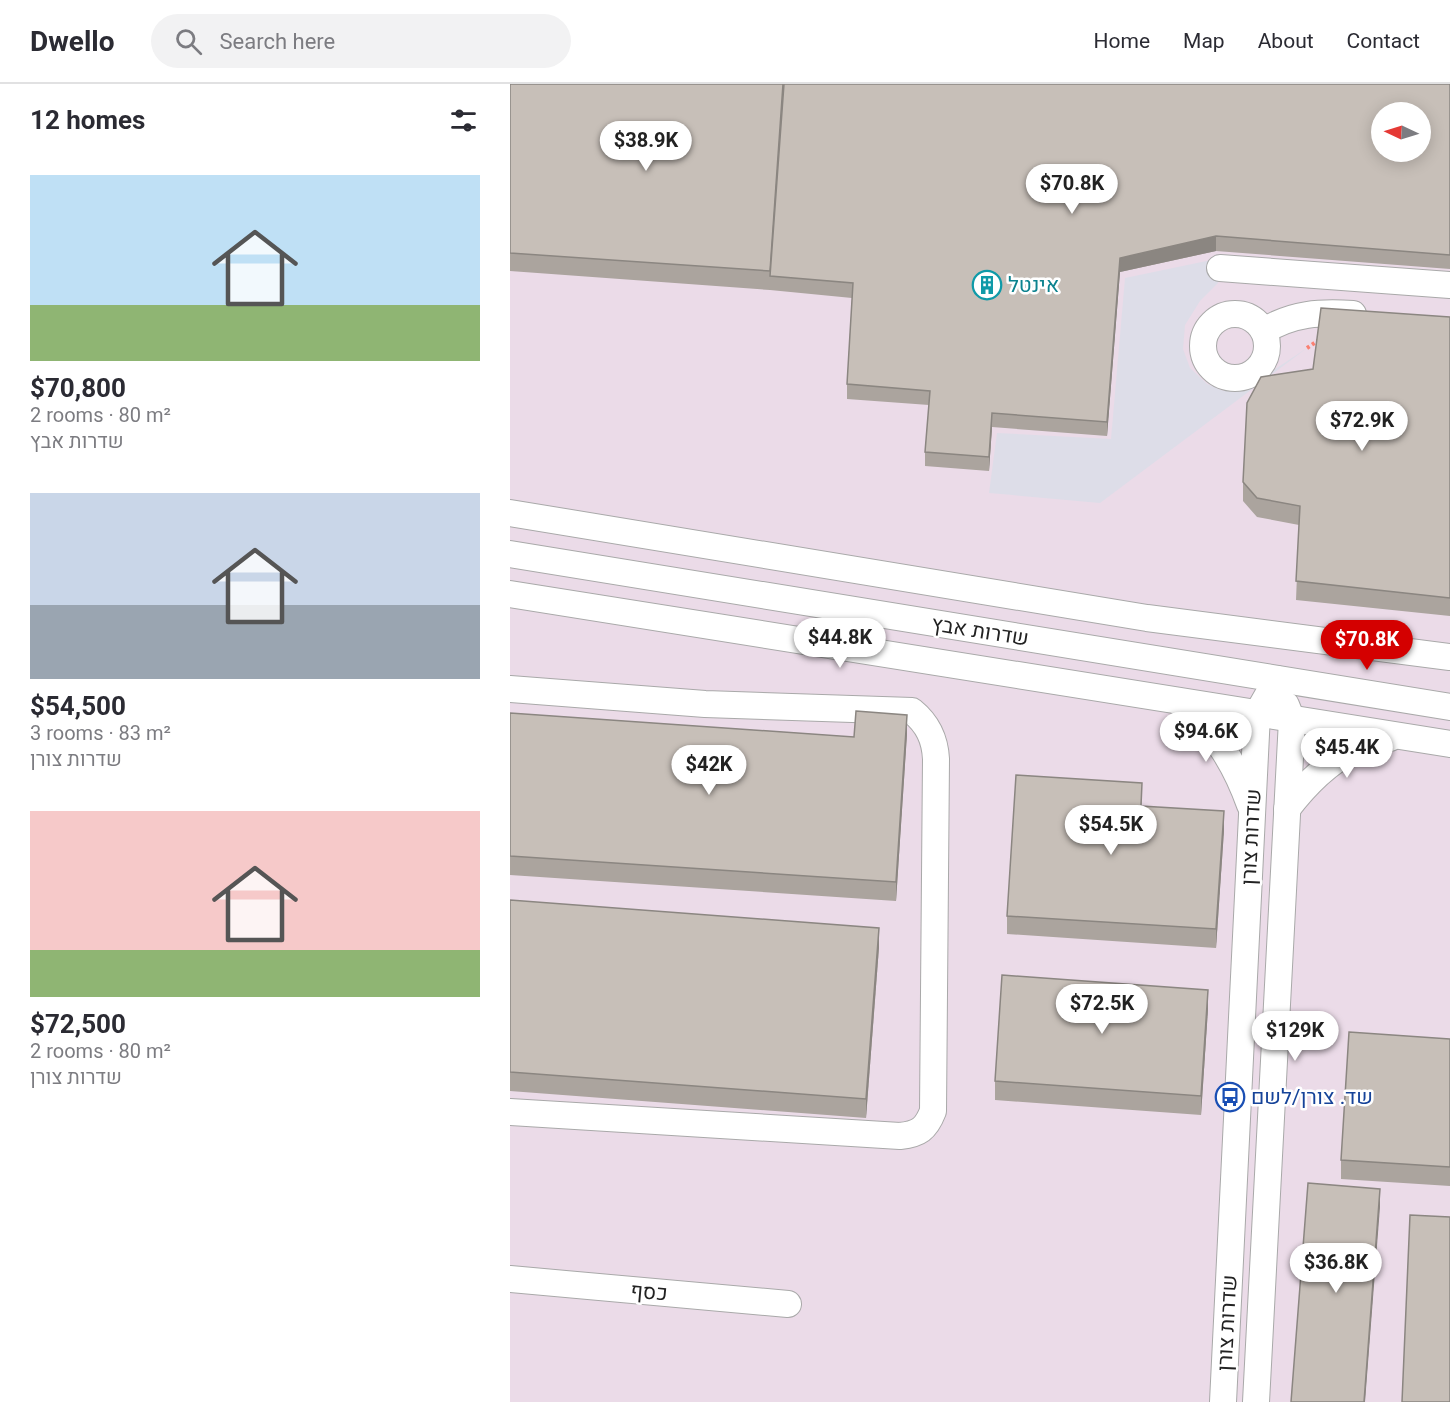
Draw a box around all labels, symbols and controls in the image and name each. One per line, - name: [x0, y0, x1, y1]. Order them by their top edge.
- search box: [151, 14, 571, 68]
- text: Dwello: [30, 25, 115, 58]
- icon: search: [172, 25, 205, 58]
- text: Search here: [220, 29, 335, 54]
- text: Home: [1094, 29, 1150, 53]
- text: Map: [1183, 29, 1225, 53]
- text: About: [1258, 29, 1314, 53]
- text: Contact: [1347, 29, 1420, 53]
- north arrow: [1371, 102, 1431, 162]
- map controls: [1371, 102, 1431, 162]
- icon: filters: [447, 104, 480, 137]
- text: 12 homes: [30, 105, 145, 135]
- pin: $38.9K: [597, 121, 695, 172]
- text: $38.9K: [614, 128, 678, 152]
- pin: $70.8K: [1023, 164, 1121, 215]
- text: $70.8K: [1040, 171, 1104, 195]
- icon: home: [201, 214, 309, 322]
- building icon: אינטל: [971, 269, 1003, 301]
- place label: אינטל: [1008, 273, 1059, 297]
- text: $70,800: [30, 373, 126, 403]
- pin: $72.9K: [1313, 401, 1411, 452]
- text: 2 rooms · 80 m²: [30, 403, 171, 427]
- text: $72.9K: [1330, 408, 1394, 432]
- text: שדרות אבץ: [30, 429, 124, 453]
- icon: home: [201, 532, 309, 640]
- street label: שדרות אבץ: [930, 611, 1030, 651]
- pin: $44.8K: [791, 618, 889, 669]
- pin: $70.8K: [1318, 620, 1416, 671]
- text: $44.8K: [808, 625, 872, 649]
- text: $70.8K: [1335, 627, 1399, 651]
- text: $54,500: [30, 691, 126, 721]
- pin: $94.6K: [1157, 712, 1255, 763]
- text: $94.6K: [1174, 719, 1238, 743]
- text: 3 rooms · 83 m²: [30, 721, 171, 745]
- pin: $45.4K: [1298, 728, 1396, 779]
- text: $45.4K: [1315, 735, 1379, 759]
- pin: $42K: [673, 745, 745, 796]
- text: שדרות צורן: [30, 747, 122, 771]
- text: $42K: [685, 752, 733, 776]
- street label: שדרות צורן: [1236, 788, 1266, 886]
- pin: $54.5K: [1062, 805, 1160, 856]
- text: $54.5K: [1079, 812, 1143, 836]
- icon: home: [201, 850, 309, 958]
- pin: $72.5K: [1053, 984, 1151, 1035]
- text: $72.5K: [1070, 991, 1134, 1015]
- text: $72,500: [30, 1009, 126, 1039]
- pin: $129K: [1253, 1011, 1337, 1062]
- text: $129K: [1266, 1018, 1324, 1042]
- text: 2 rooms · 80 m²: [30, 1039, 171, 1063]
- text: שדרות צורן: [30, 1065, 122, 1089]
- bus stop icon: שד. צורן/לשם: [1214, 1081, 1246, 1113]
- place label: שד. צורן/לשם: [1251, 1085, 1373, 1109]
- pin: $36.8K: [1287, 1243, 1385, 1294]
- text: $36.8K: [1304, 1250, 1368, 1274]
- street label: שדרות צורן: [1212, 1274, 1242, 1372]
- street label: כסף: [629, 1278, 669, 1306]

